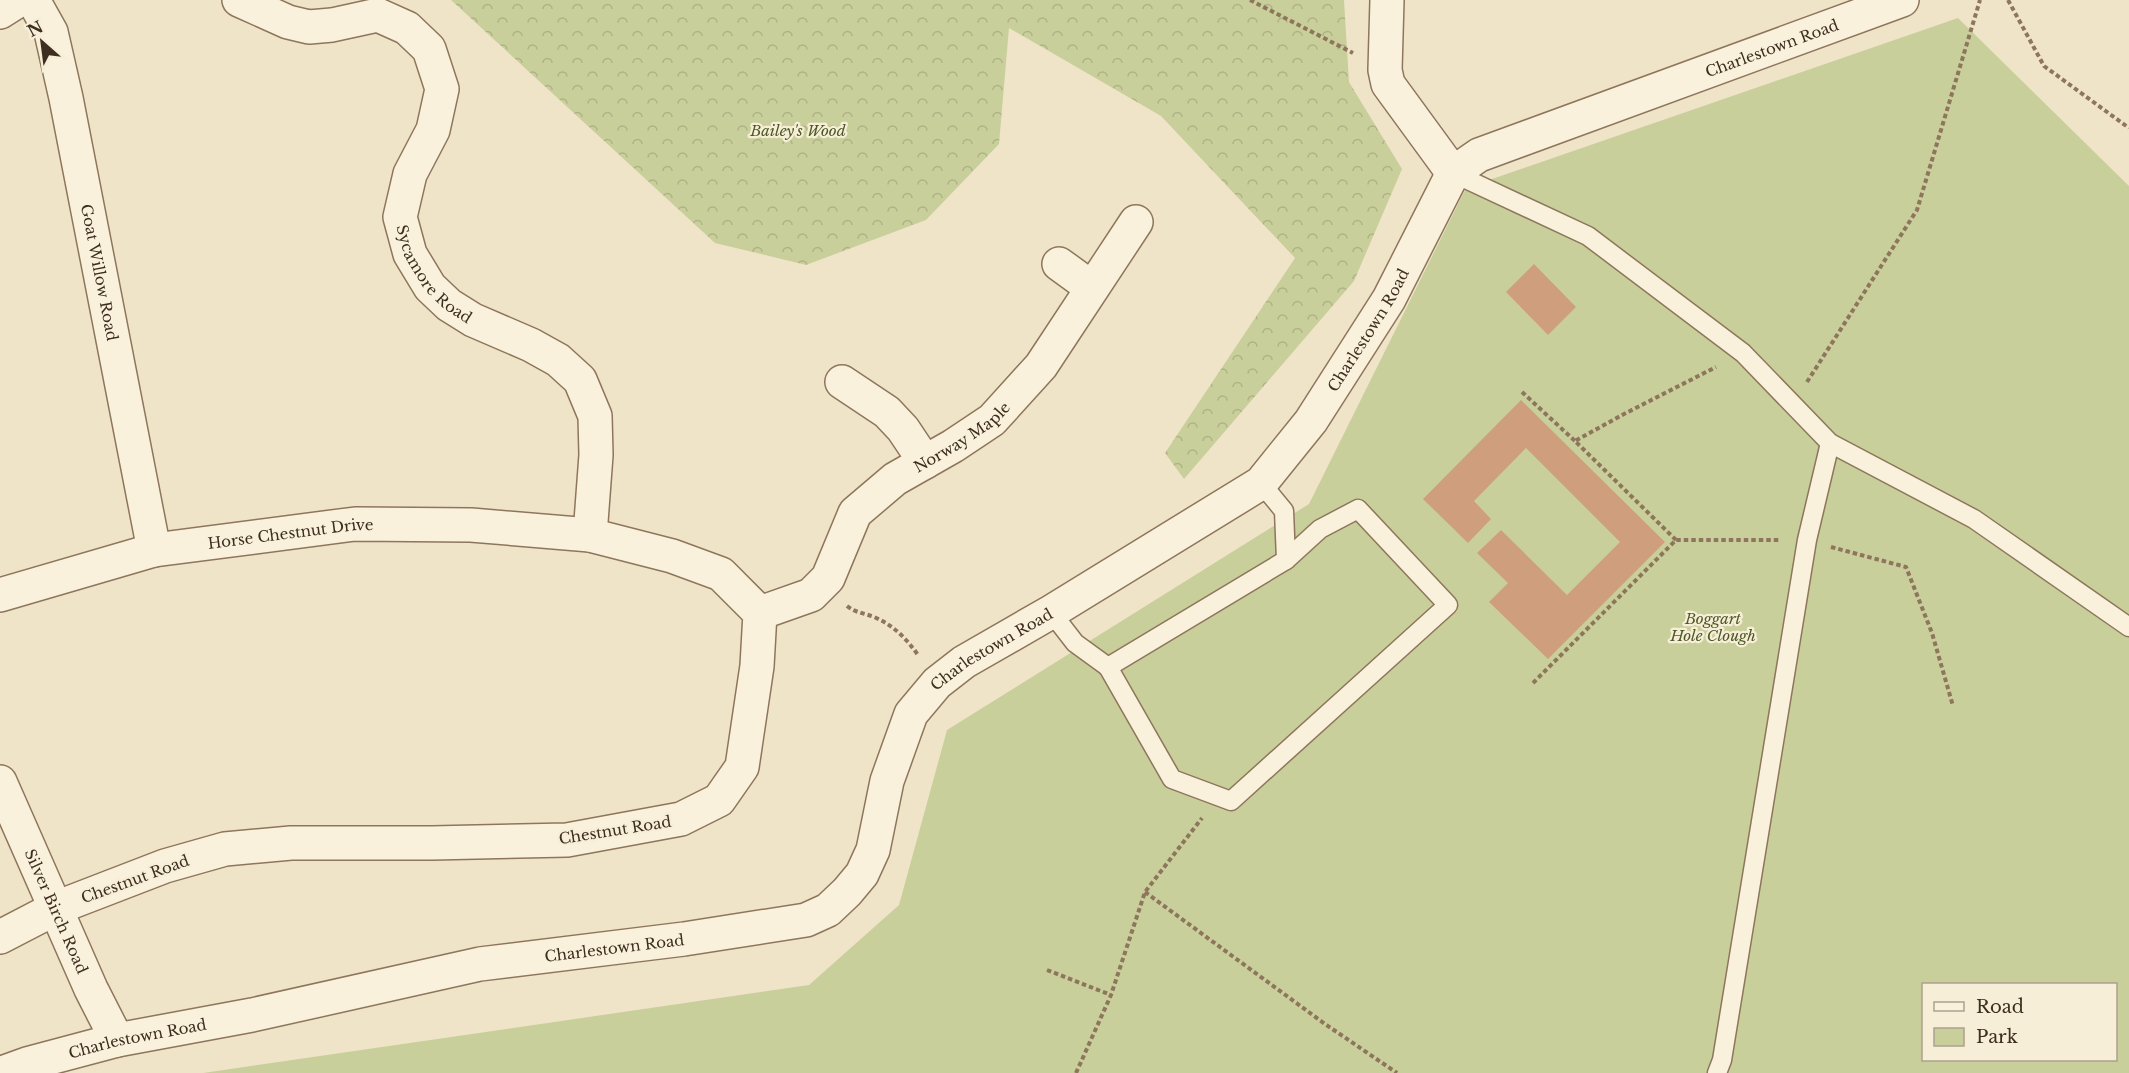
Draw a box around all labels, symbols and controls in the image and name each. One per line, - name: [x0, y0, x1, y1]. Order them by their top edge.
- north arrow: [12, 12, 72, 72]
- street label: Charlestown Road: [1702, 15, 1841, 81]
- text: N: [24, 16, 46, 41]
- park label: Bailey's Wood: [749, 121, 846, 140]
- street label: Goat Willow Road: [77, 202, 123, 342]
- street label: Sycamore Road: [393, 222, 476, 327]
- street label: Charlestown Road: [1323, 265, 1412, 395]
- street label: Norway Maple: [910, 398, 1014, 476]
- street label: Horse Chestnut Drive: [206, 514, 373, 552]
- street label: Charlestown Road: [926, 604, 1056, 694]
- park label: Boggart Hole Clough: [1669, 609, 1756, 645]
- street label: Chestnut Road: [557, 812, 673, 848]
- street label: Silver Birch Road: [21, 846, 92, 976]
- street label: Chestnut Road: [78, 851, 192, 907]
- street label: Charlestown Road: [543, 930, 685, 966]
- legend: [1922, 983, 2117, 1061]
- text: Road: [1976, 996, 2024, 1018]
- street label: Charlestown Road: [66, 1014, 208, 1062]
- text: Park: [1976, 1026, 2018, 1048]

